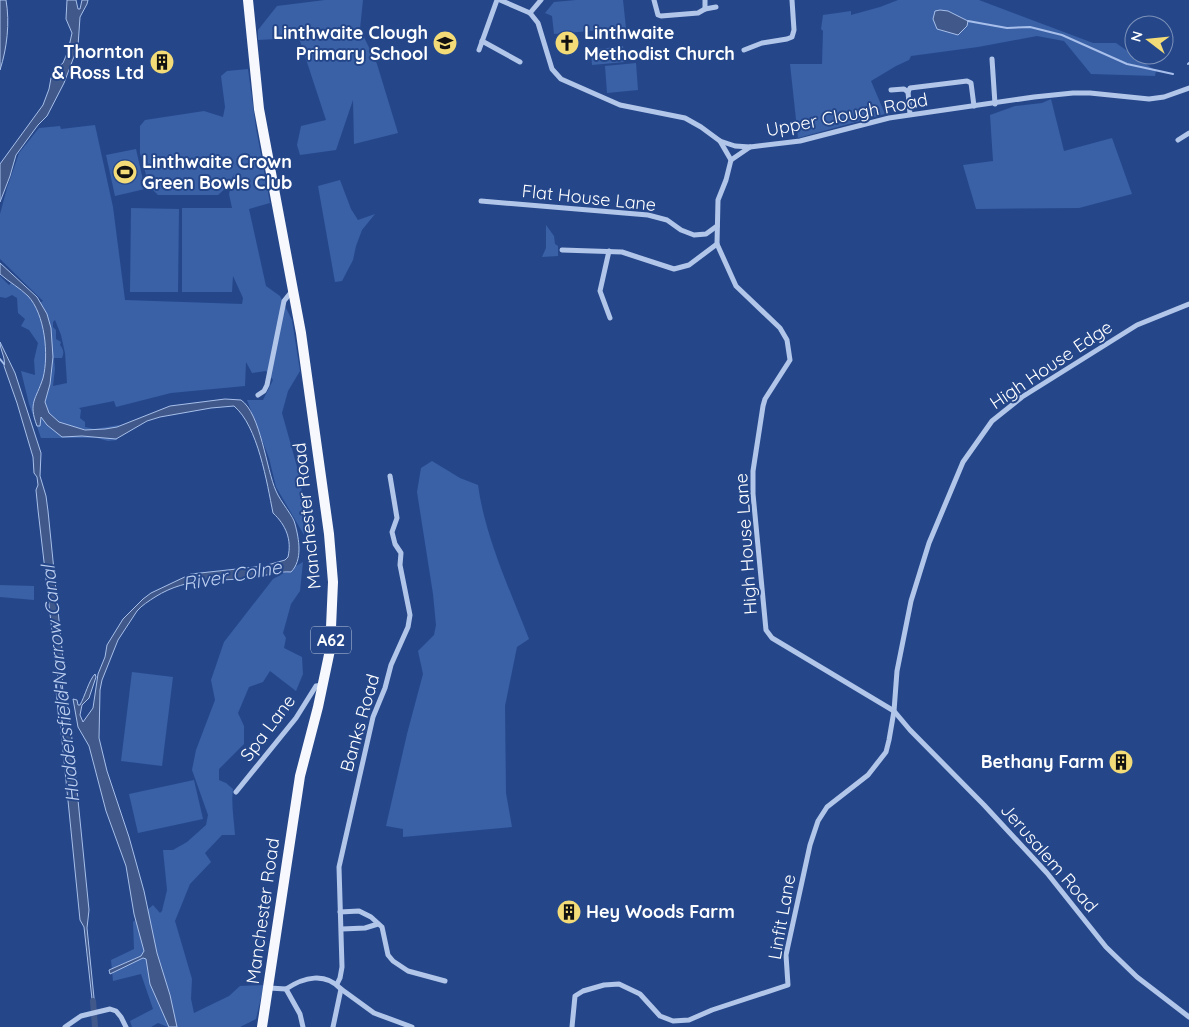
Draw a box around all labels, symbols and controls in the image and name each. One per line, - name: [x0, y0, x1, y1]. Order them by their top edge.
- north arrow: [1124, 15, 1174, 65]
- place label: Linthwaite Clough Primary School: [273, 21, 428, 65]
- place label: Linthwaite Methodist Church: [584, 21, 735, 65]
- text: N: [1126, 29, 1147, 44]
- school or university icon: Linthwaite Clough Primary School: [432, 30, 458, 56]
- church icon: Linthwaite Methodist Church: [554, 30, 580, 56]
- place label: Thornton & Ross Ltd: [52, 40, 144, 84]
- building icon: Thornton & Ross Ltd: [149, 49, 175, 75]
- street label: Upper Clough Road: [764, 88, 930, 141]
- place label: Linthwaite Crown Green Bowls Club: [142, 150, 292, 194]
- sports icon: Linthwaite Crown Green Bowls Club: [112, 159, 138, 185]
- street label: Flat House Lane: [521, 179, 657, 216]
- street label: High House Edge: [985, 315, 1116, 414]
- street label: Manchester Road: [287, 442, 326, 590]
- street label: High House Lane: [729, 472, 762, 616]
- water label: River Colne: [181, 554, 285, 595]
- water label: Huddersfield Narrow Canal: [35, 562, 84, 804]
- road number: A62: [311, 626, 351, 654]
- street label: Banks Road: [335, 671, 384, 774]
- street label: Spa Lane: [235, 690, 300, 766]
- building icon: Bethany Farm: [1108, 749, 1134, 775]
- place label: Bethany Farm: [981, 750, 1104, 773]
- street label: Jerusalem Road: [996, 798, 1103, 917]
- street label: Manchester Road: [241, 837, 284, 985]
- street label: Linfit Lane: [763, 872, 800, 961]
- building icon: Hey Woods Farm: [556, 899, 582, 925]
- place label: Hey Woods Farm: [586, 900, 735, 923]

